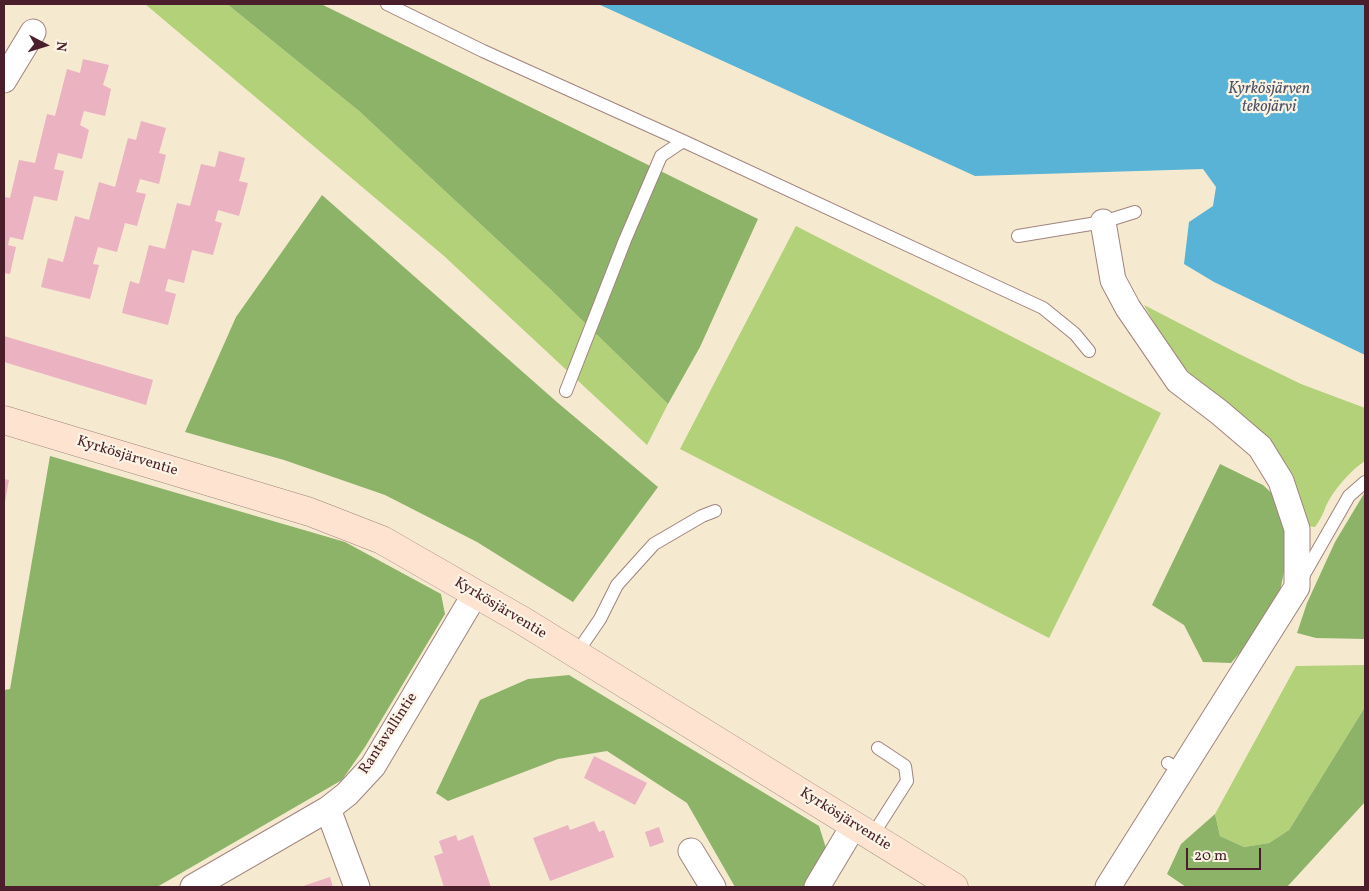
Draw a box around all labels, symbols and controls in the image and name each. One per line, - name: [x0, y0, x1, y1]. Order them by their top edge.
- north arrow: [20, 20, 70, 70]
- text: N: [51, 40, 70, 52]
- water label: Kyrkösjärven tekojärvi: [1228, 80, 1310, 118]
- street label: Kyrkösjärventie: [74, 433, 180, 481]
- street label: Kyrkösjärventie: [451, 574, 549, 644]
- street label: Rantavallintie: [356, 690, 422, 778]
- street label: Kyrkösjärventie: [796, 785, 894, 855]
- scale bar: [1189, 838, 1264, 870]
- text: 20 m: [1194, 846, 1227, 867]

